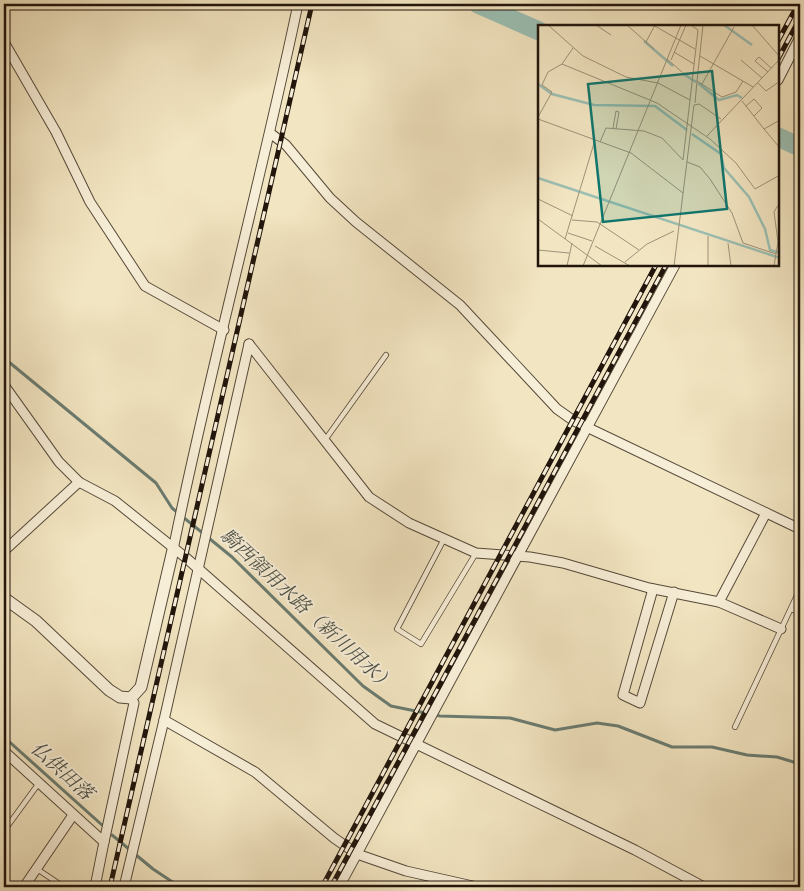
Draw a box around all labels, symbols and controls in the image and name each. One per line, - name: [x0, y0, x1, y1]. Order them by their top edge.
- inset map: [538, 25, 779, 266]
- water label: 騎西領用水路（新川用水）: [215, 523, 399, 697]
- water label: 仏供田落: [25, 736, 101, 808]

